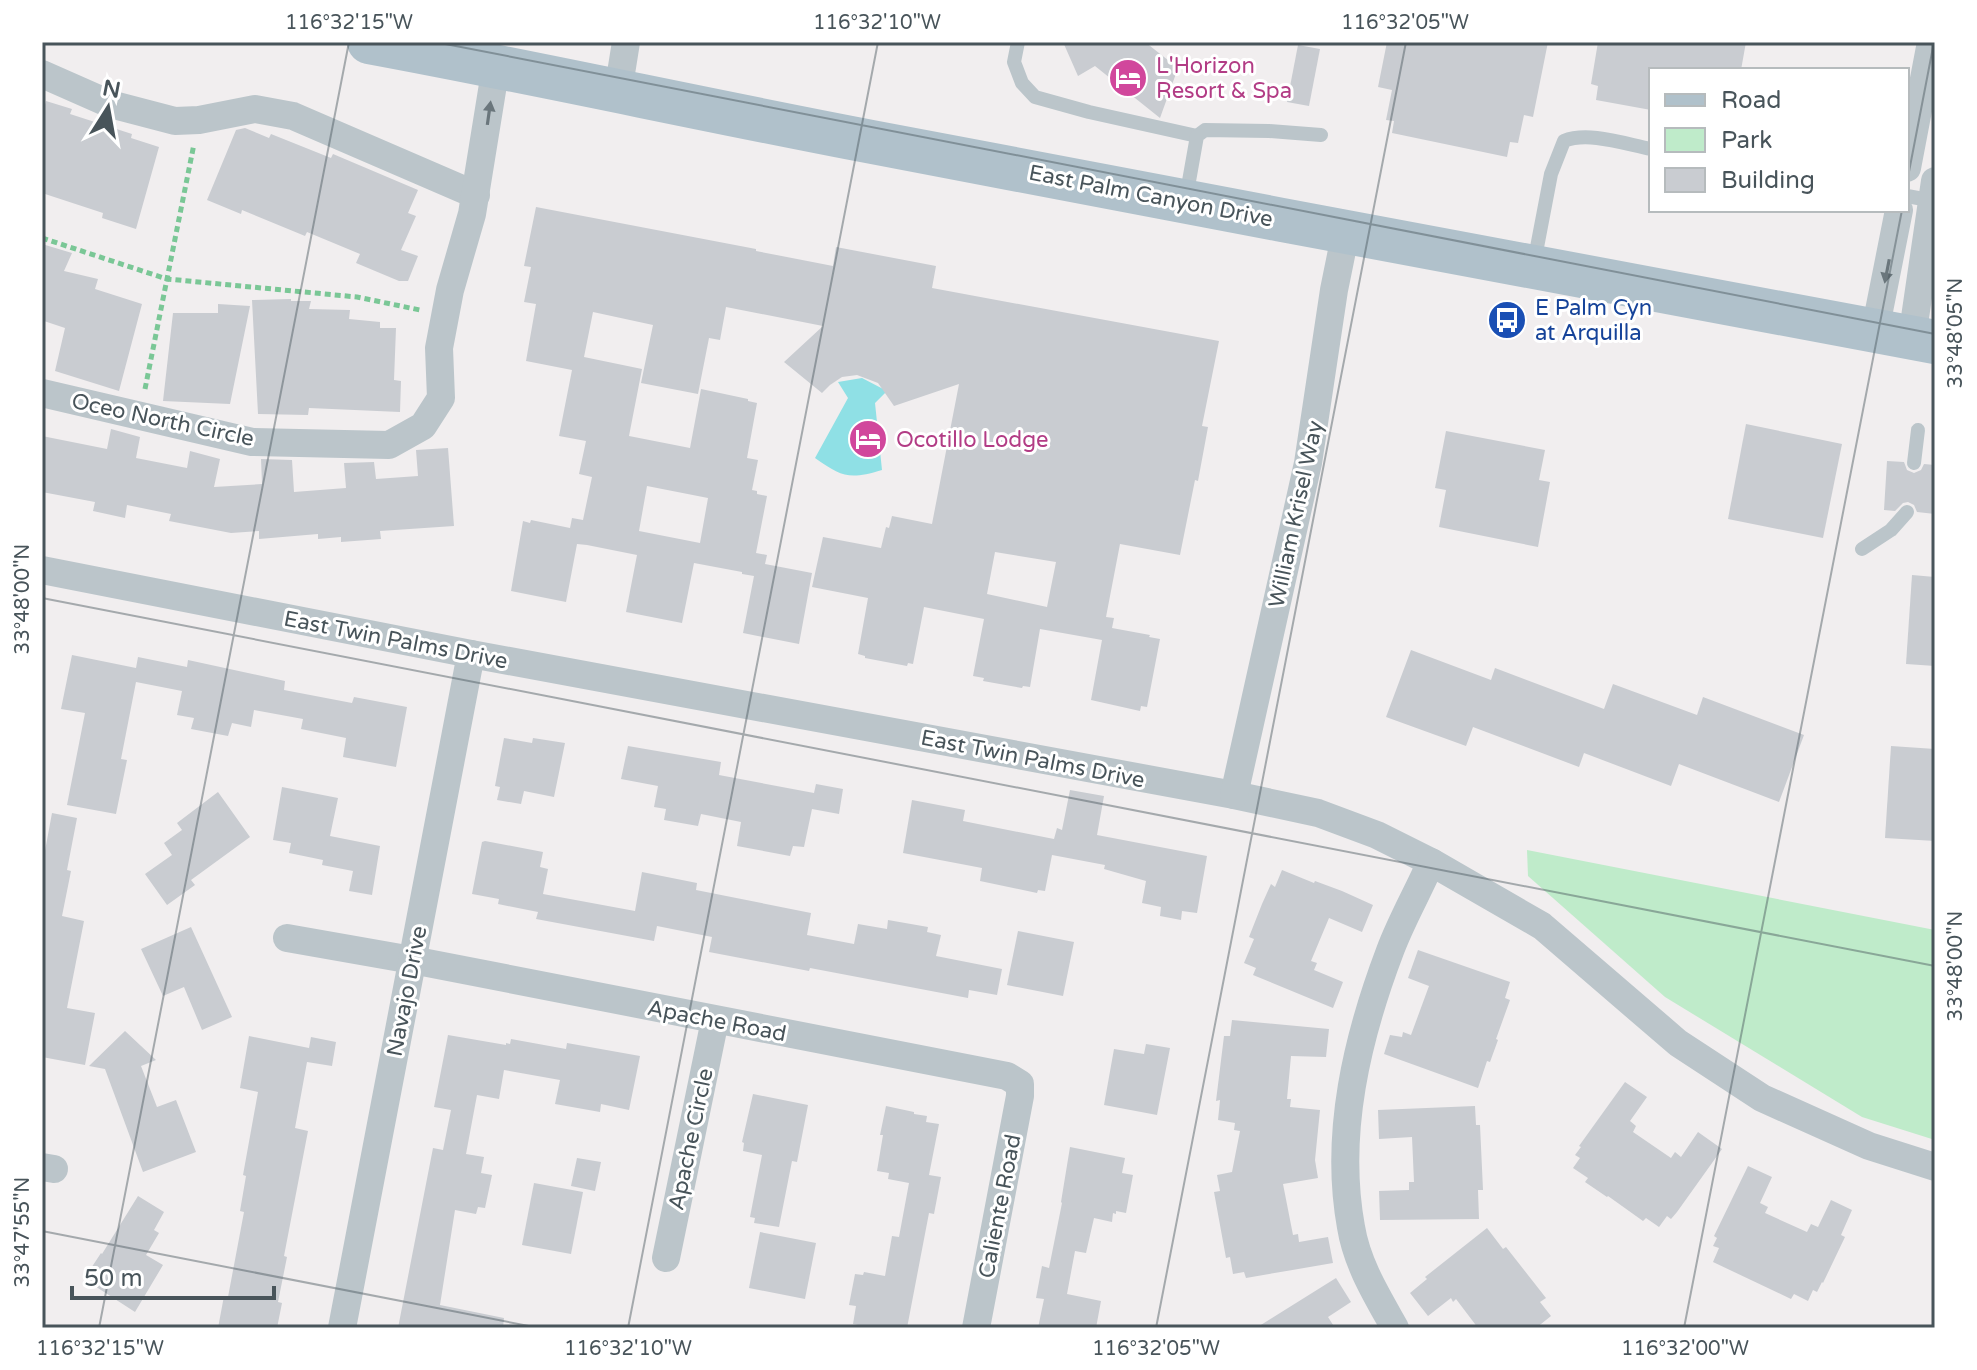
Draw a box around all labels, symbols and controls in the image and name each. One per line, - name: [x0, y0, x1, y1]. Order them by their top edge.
- text: 116°32'15"W: [285, 11, 413, 35]
- text: 116°32'10"W: [813, 11, 941, 35]
- text: 116°32'05"W: [1341, 11, 1469, 35]
- place label: L'Horizon Resort & Spa: [1156, 53, 1292, 104]
- hotel icon: L'Horizon Resort & Spa: [1107, 57, 1149, 99]
- north arrow: [68, 68, 148, 148]
- legend: [1649, 68, 1909, 212]
- text: N: [100, 75, 123, 104]
- text: Road: [1721, 86, 1781, 115]
- one-way arrow: [483, 100, 496, 125]
- text: Park: [1721, 126, 1772, 155]
- street label: East Palm Canyon Drive: [1027, 160, 1275, 232]
- text: Building: [1721, 166, 1815, 195]
- one-way arrow: [1881, 258, 1893, 283]
- text: 33°48'05"N: [1944, 278, 1968, 388]
- place label: E Palm Cyn at Arquilla: [1535, 295, 1652, 346]
- bus stop icon: E Palm Cyn at Arquilla: [1486, 299, 1528, 341]
- street label: Oceo North Circle: [69, 388, 256, 452]
- hotel icon: Ocotillo Lodge: [847, 418, 889, 460]
- street label: William Krisel Way: [1263, 418, 1329, 610]
- place label: Ocotillo Lodge: [896, 427, 1049, 453]
- text: 33°48'00"N: [11, 544, 35, 654]
- street label: East Twin Palms Drive: [282, 606, 510, 674]
- street label: East Twin Palms Drive: [919, 725, 1147, 793]
- text: 33°48'00"N: [1944, 911, 1968, 1021]
- street label: Navajo Drive: [382, 924, 432, 1059]
- street label: Apache Road: [645, 995, 789, 1047]
- street label: Apache Circle: [663, 1066, 719, 1213]
- street label: Caliente Road: [973, 1132, 1027, 1280]
- text: 33°47'55"N: [11, 1177, 35, 1287]
- scale bar: [72, 1250, 274, 1300]
- text: 50 m: [84, 1264, 142, 1293]
- text: 116°32'15"W: [36, 1337, 164, 1361]
- text: 116°32'10"W: [564, 1337, 692, 1361]
- text: 116°32'05"W: [1092, 1337, 1220, 1361]
- text: 116°32'00"W: [1621, 1337, 1749, 1361]

